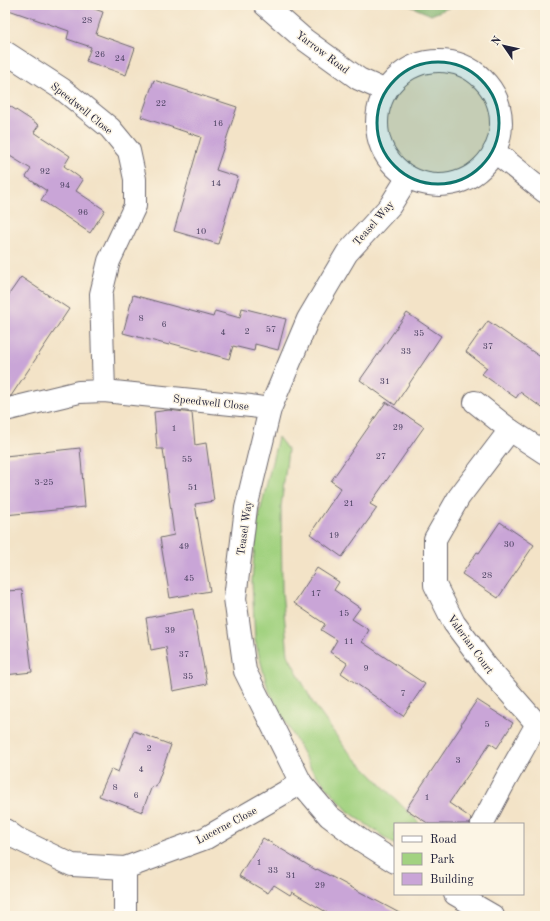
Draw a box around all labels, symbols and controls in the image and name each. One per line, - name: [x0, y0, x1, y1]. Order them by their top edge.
- house number: 28: [82, 16, 92, 25]
- north arrow: [484, 26, 524, 66]
- street label: Yarrow Road: [294, 30, 351, 77]
- text: N: [490, 34, 504, 48]
- house number: 26: [95, 50, 105, 59]
- house number: 24: [115, 54, 125, 63]
- street label: Speedwell Close: [48, 81, 114, 137]
- house number: 22: [156, 99, 166, 108]
- house number: 16: [213, 119, 223, 128]
- house number: 92: [40, 167, 50, 176]
- house number: 14: [211, 179, 221, 188]
- house number: 94: [60, 181, 70, 190]
- street label: Teasel Way: [352, 199, 397, 249]
- house number: 96: [78, 208, 88, 217]
- house number: 10: [196, 227, 206, 236]
- house number: 8: [138, 314, 144, 323]
- house number: 6: [161, 320, 167, 329]
- house number: 57: [266, 325, 276, 334]
- house number: 2: [244, 327, 250, 336]
- house number: 4: [220, 328, 226, 337]
- house number: 35: [414, 329, 424, 338]
- house number: 37: [483, 342, 493, 351]
- house number: 33: [401, 347, 411, 356]
- house number: 31: [380, 377, 390, 386]
- street label: Speedwell Close: [172, 394, 249, 413]
- house number: 29: [393, 423, 403, 432]
- house number: 1: [171, 424, 177, 433]
- house number: 27: [376, 452, 386, 461]
- house number: 55: [182, 455, 192, 464]
- house number: 3-25: [35, 478, 54, 487]
- house number: 51: [188, 483, 198, 492]
- house number: 21: [344, 499, 354, 508]
- street label: Teasel Way: [236, 500, 255, 556]
- house number: 19: [329, 531, 339, 540]
- house number: 30: [504, 540, 514, 549]
- house number: 49: [179, 542, 189, 551]
- house number: 28: [482, 571, 492, 580]
- house number: 45: [184, 574, 194, 583]
- house number: 17: [311, 589, 321, 598]
- house number: 15: [339, 609, 349, 618]
- street label: Valerian Court: [445, 613, 495, 677]
- house number: 39: [165, 626, 175, 635]
- house number: 11: [344, 637, 354, 646]
- house number: 37: [179, 650, 189, 659]
- house number: 9: [363, 664, 369, 673]
- house number: 35: [183, 672, 193, 681]
- house number: 7: [400, 689, 406, 698]
- house number: 5: [484, 720, 490, 729]
- house number: 2: [146, 744, 152, 753]
- house number: 3: [455, 756, 461, 765]
- house number: 4: [138, 765, 144, 774]
- house number: 8: [112, 783, 118, 792]
- house number: 6: [133, 791, 139, 800]
- house number: 1: [424, 793, 430, 802]
- street label: Lucerne Close: [194, 806, 259, 847]
- legend: [394, 823, 524, 895]
- text: Road: [430, 834, 457, 846]
- text: Park: [430, 854, 455, 866]
- house number: 1: [256, 858, 262, 867]
- house number: 33: [268, 866, 278, 875]
- house number: 31: [286, 871, 296, 880]
- text: Building: [430, 874, 474, 886]
- house number: 29: [315, 881, 325, 890]

